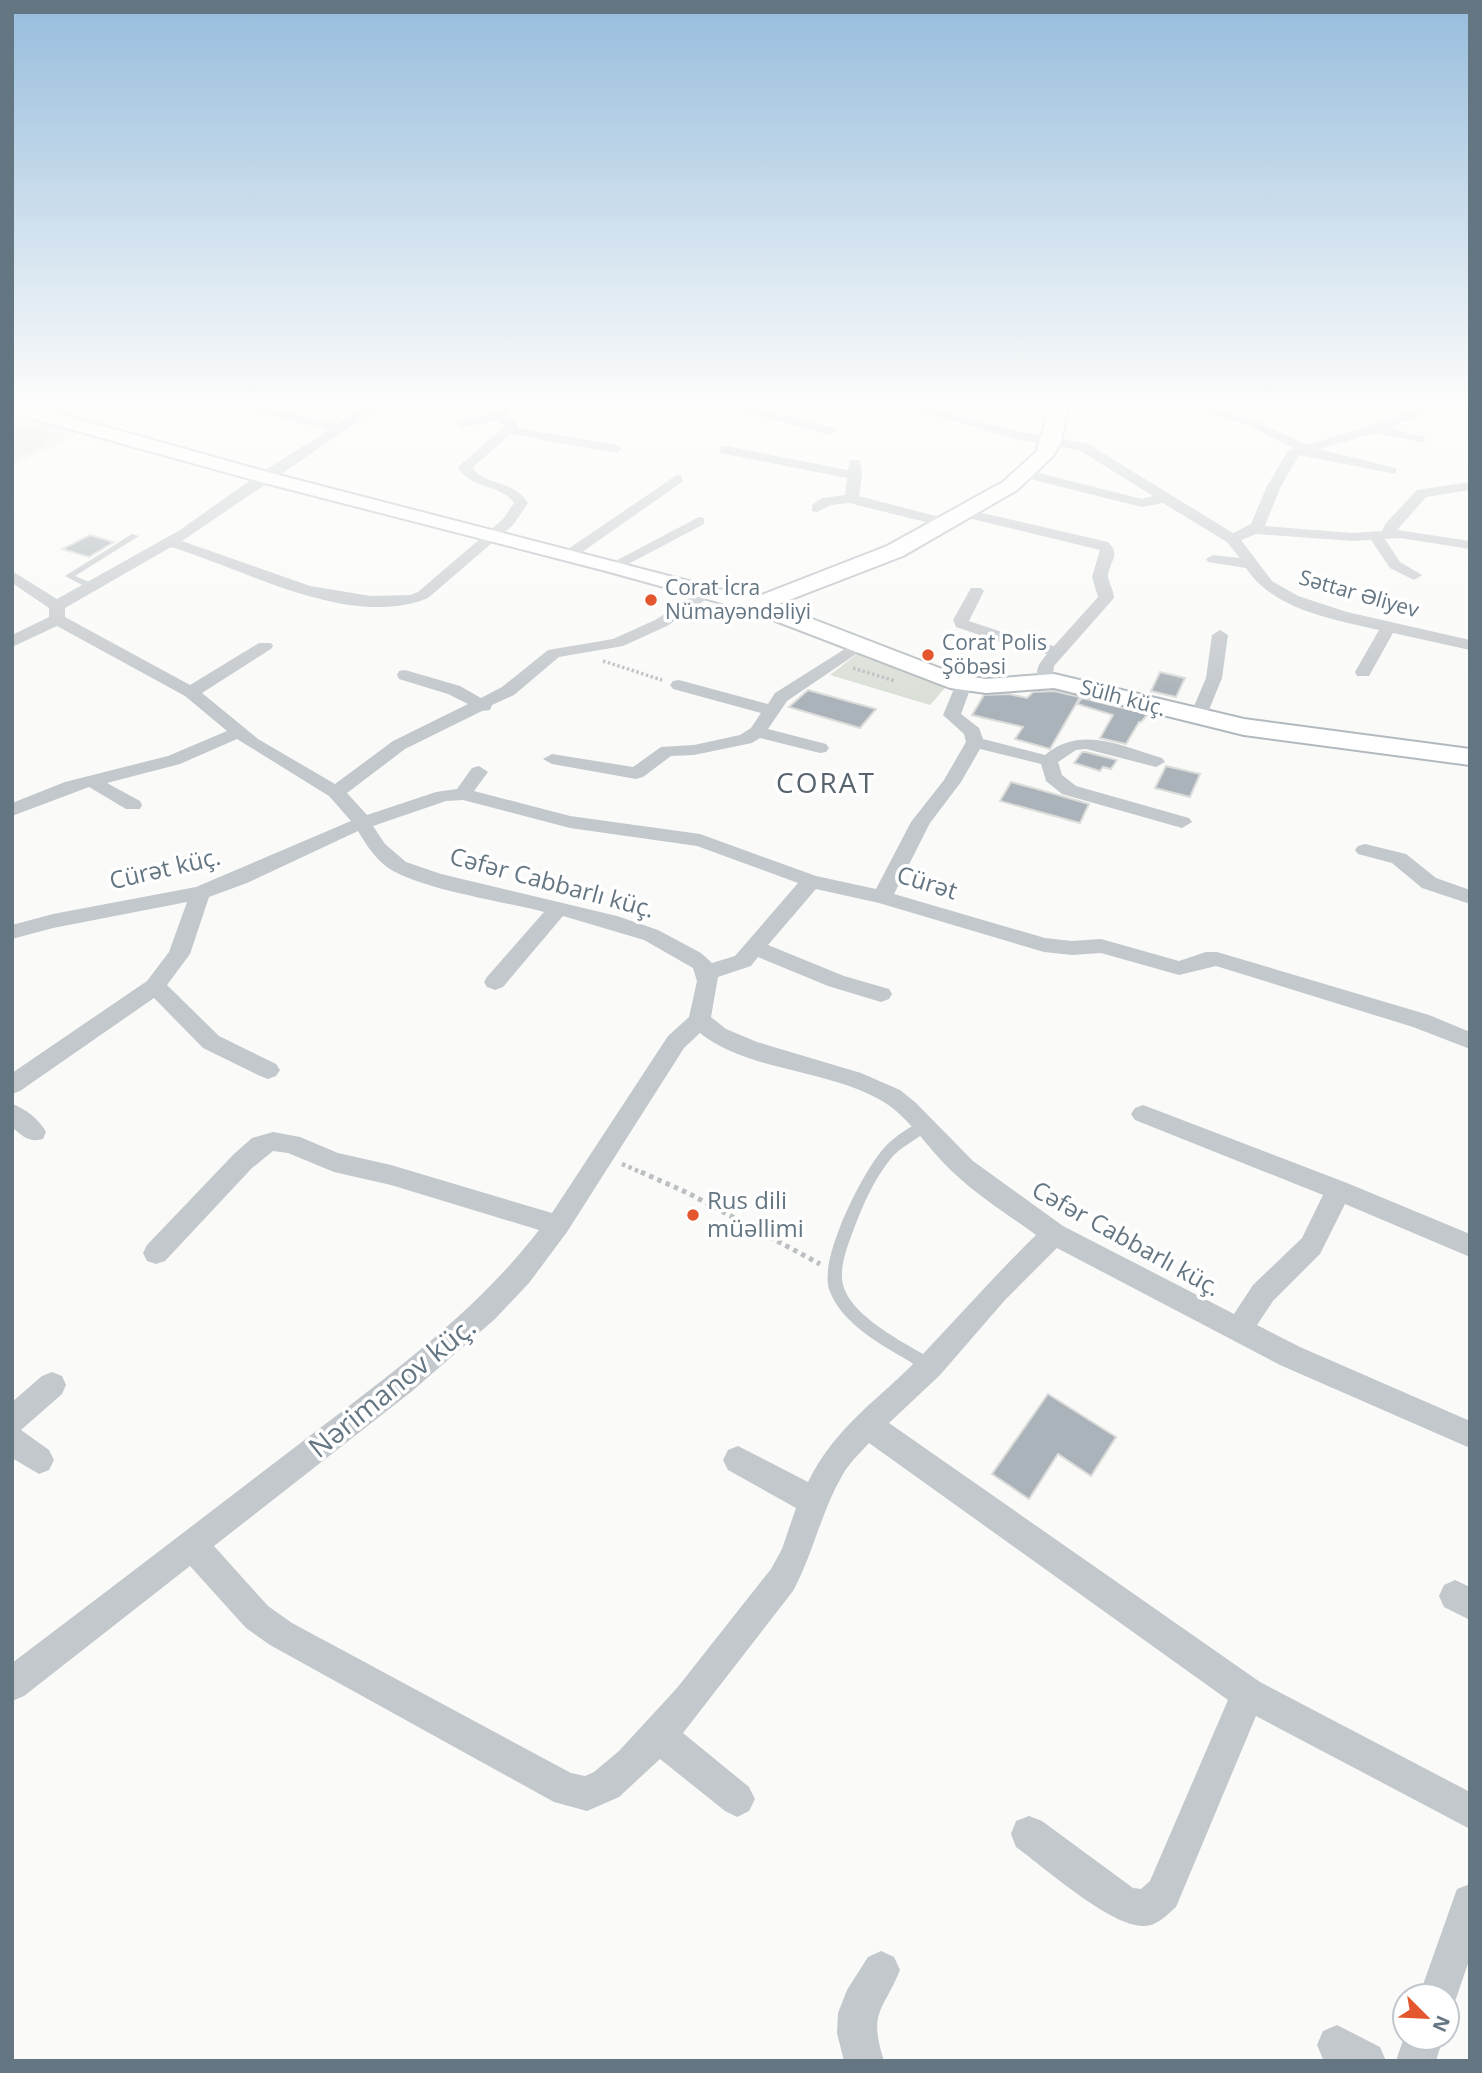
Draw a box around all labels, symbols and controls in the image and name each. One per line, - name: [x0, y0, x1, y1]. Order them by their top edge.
- street label: Səttar Əliyev: [1296, 563, 1423, 624]
- place label: Corat İcra Nümayəndəliyi: [665, 573, 811, 625]
- marker: Corat İcra Nümayəndəliyi: [643, 592, 659, 608]
- place label: Corat Polis Şöbəsi: [942, 628, 1047, 680]
- marker: Corat Polis Şöbəsi: [920, 647, 936, 663]
- street label: Sülh küç.: [1077, 672, 1169, 722]
- district label: CORAT: [776, 763, 876, 801]
- street label: Cəfər Cabbarlı küç.: [446, 838, 658, 925]
- street label: Cürət küç.: [106, 839, 223, 896]
- street label: Cürət: [893, 857, 962, 906]
- street label: Cəfər Cabbarlı küç.: [1027, 1172, 1227, 1303]
- place label: Rus dili müəllimi: [707, 1183, 804, 1244]
- marker: Rus dili müəllimi: [685, 1207, 701, 1223]
- street label: Nərimanov küç.: [300, 1307, 483, 1465]
- north arrow: [1391, 1982, 1461, 2052]
- text: N: [1427, 2012, 1457, 2036]

